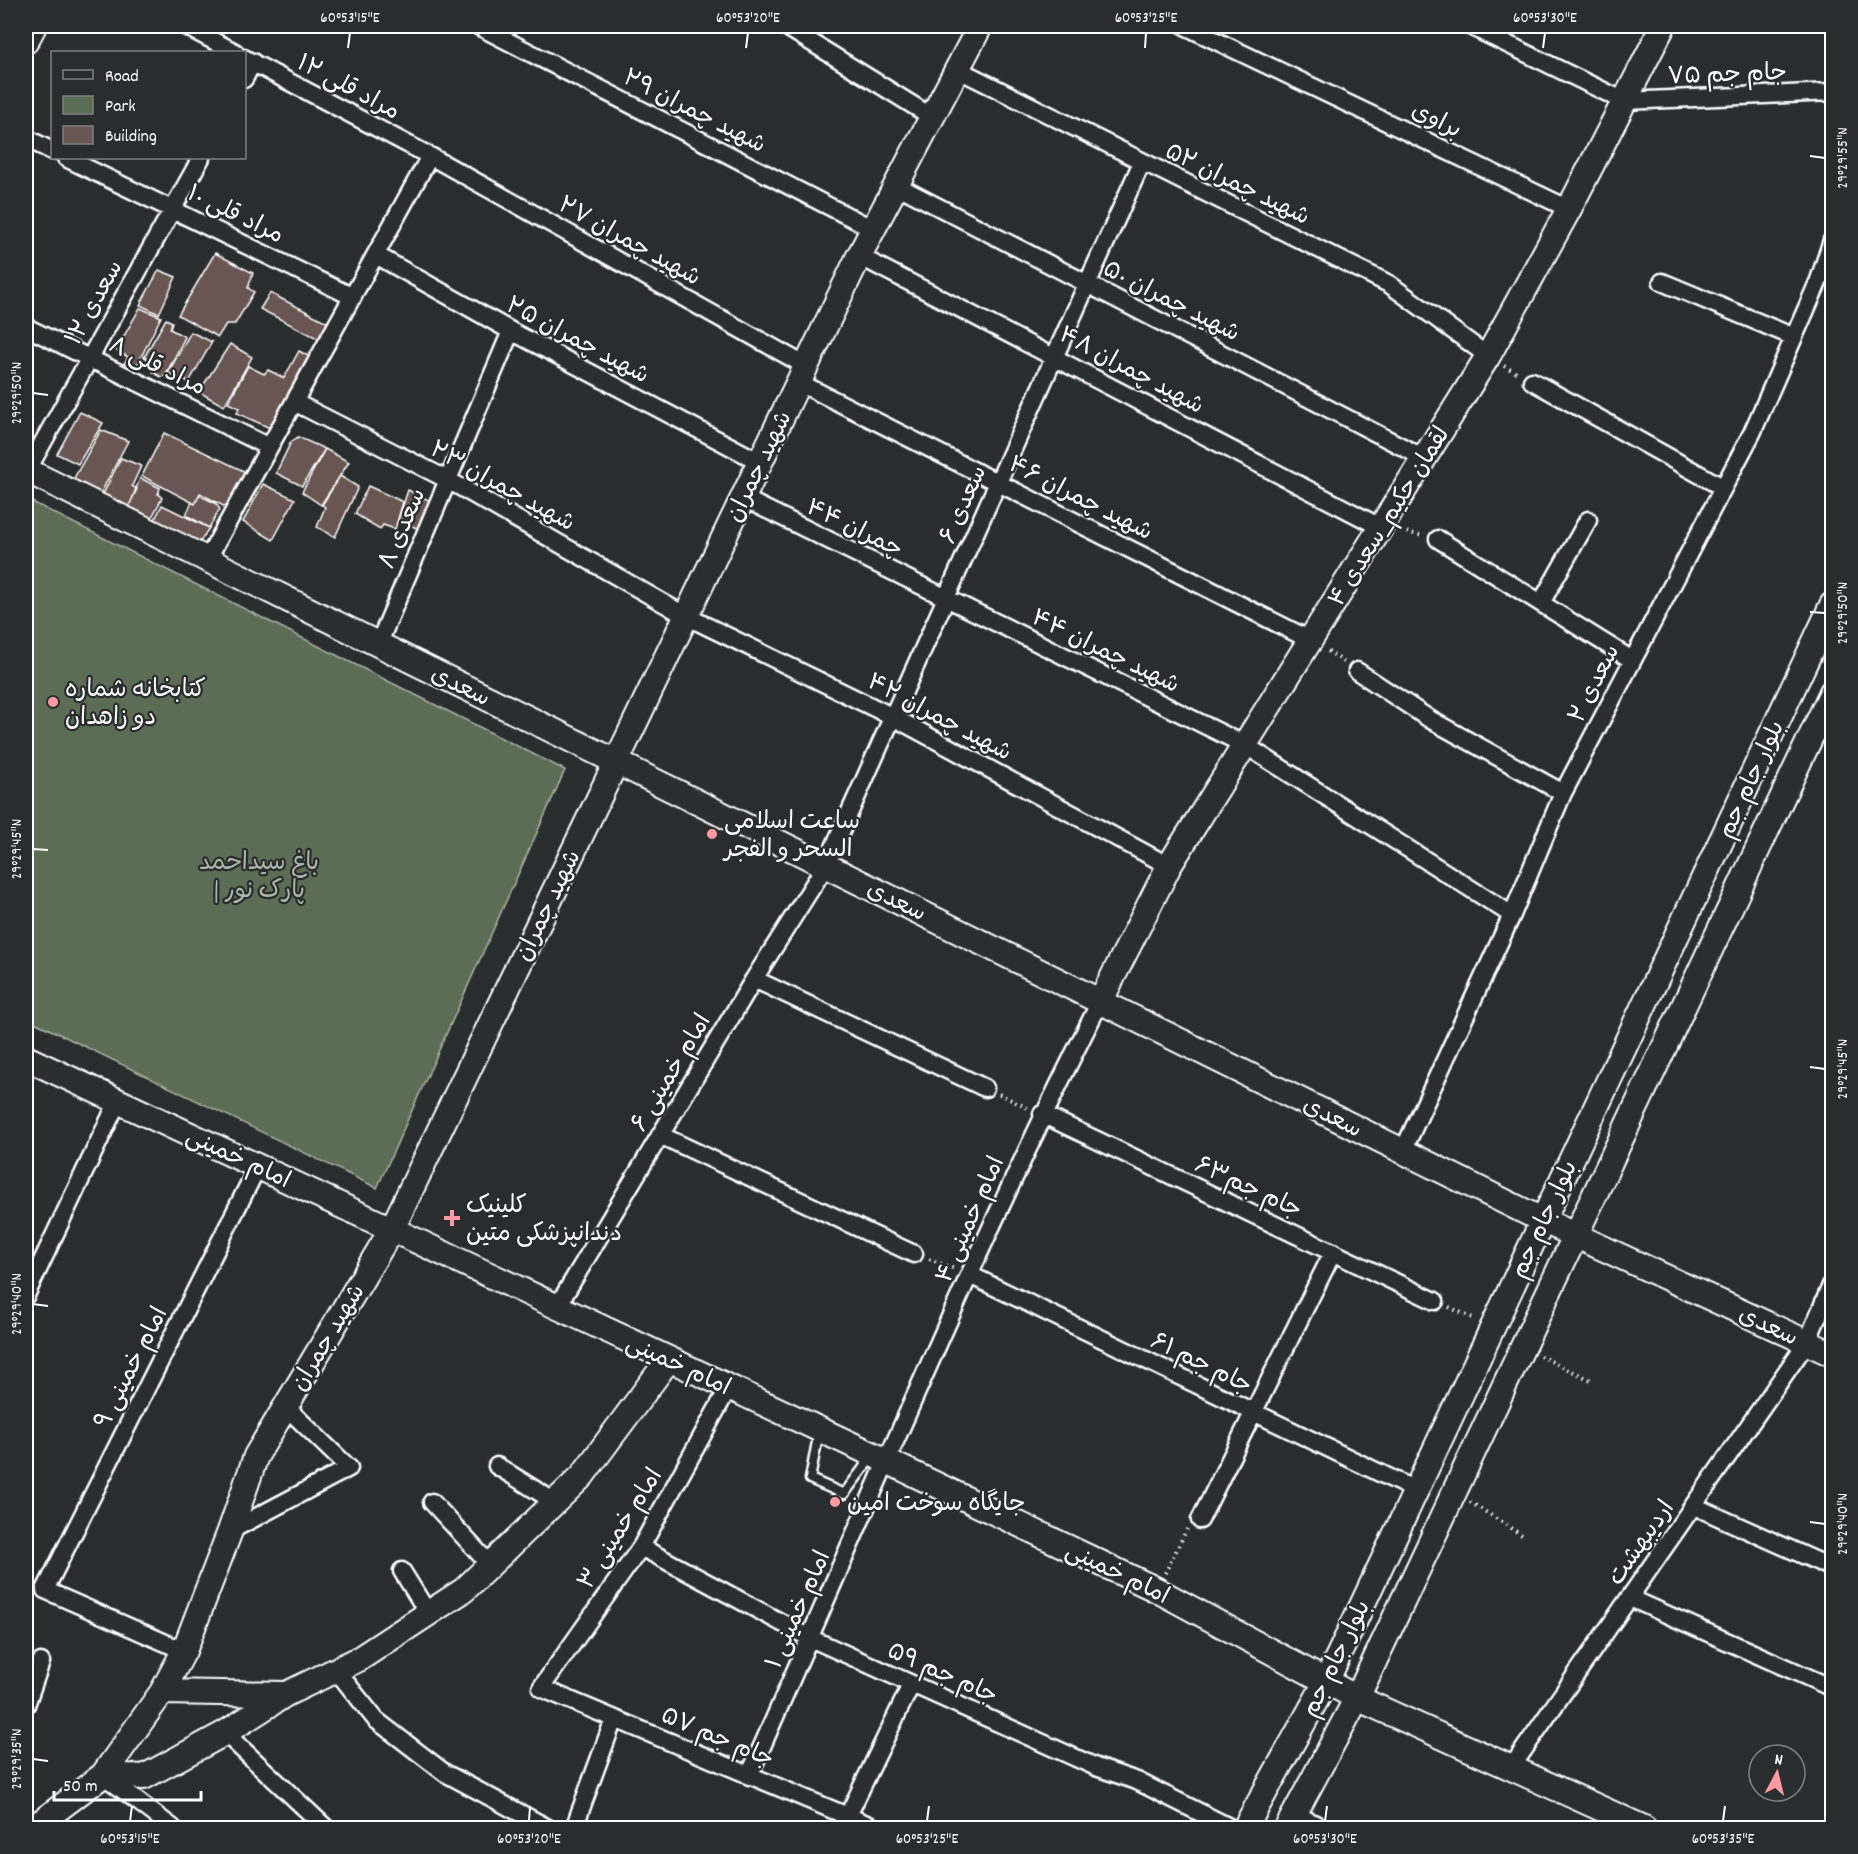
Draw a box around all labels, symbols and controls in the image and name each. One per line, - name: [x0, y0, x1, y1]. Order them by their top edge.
- text: 60°53'15"E: [320, 8, 380, 30]
- text: 60°53'20"E: [716, 8, 780, 30]
- text: 60°53'25"E: [1115, 8, 1177, 30]
- text: 60°53'30"E: [1513, 8, 1577, 30]
- street label: مراد قلی ۱۲: [290, 47, 405, 130]
- legend: [51, 51, 246, 159]
- street label: جام جم ۷۵: [1667, 57, 1788, 95]
- street label: شهید چمران ۲۹: [616, 62, 771, 163]
- text: Road: [105, 65, 139, 90]
- text: Park: [105, 95, 136, 120]
- street label: براوی: [1405, 95, 1467, 148]
- text: Building: [105, 125, 157, 150]
- text: 29°29'55"N: [1833, 127, 1855, 189]
- street label: شهید چمران ۵۲: [1159, 136, 1315, 235]
- street label: مراد قلی ۱۰: [180, 178, 289, 254]
- street label: شهید چمران ۲۷: [551, 189, 706, 296]
- street label: شهید چمران ۵۰: [1096, 254, 1245, 352]
- street label: سعدی ۱۲: [58, 255, 133, 352]
- street label: شهید چمران ۲۵: [499, 289, 654, 394]
- street label: شهید چمران ۴۸: [1052, 319, 1209, 424]
- street label: مراد قلی ۸: [102, 330, 211, 406]
- text: 29°29'50"N: [7, 362, 29, 424]
- street label: شهید چمران: [719, 406, 802, 529]
- street label: لقمان حکیم_سعدی ۴: [1321, 421, 1460, 614]
- street label: شهید چمران ۲۳: [423, 434, 580, 542]
- street label: شهید چمران ۴۶: [1002, 449, 1158, 551]
- street label: سعدی ۶: [932, 461, 997, 550]
- street label: سعدی ۸: [372, 483, 436, 575]
- street label: چمران ۴۴: [799, 492, 908, 568]
- text: 29°29'50"N: [1833, 582, 1855, 644]
- street label: شهید چمران ۴۴: [1025, 602, 1185, 703]
- street label: سعدی ۲: [1561, 639, 1630, 730]
- street label: سعدی: [424, 659, 495, 717]
- street label: شهید چمران ۴۲: [860, 666, 1017, 771]
- place label: کتابخانه شماره دو زاهدان: [65, 674, 206, 736]
- marker: کتابخانه شماره دو زاهدان: [46, 695, 60, 709]
- street label: بلوار جام جم: [1711, 716, 1795, 845]
- place label: ساعت اسلامی السحر و الفجر: [722, 806, 860, 868]
- text: 29°29'45"N: [7, 819, 29, 879]
- marker: ساعت اسلامی السحر و الفجر: [705, 827, 719, 841]
- street label: شهید چمران: [508, 845, 591, 968]
- park label: باغ سیداحمد | پارک نور: [199, 847, 319, 909]
- street label: سعدی: [860, 874, 931, 932]
- street label: امام خمینی ۶: [624, 1008, 721, 1139]
- text: 29°29'45"N: [1833, 1039, 1855, 1099]
- street label: سعدی: [1296, 1089, 1367, 1148]
- street label: امام خمینی: [180, 1121, 296, 1199]
- street label: جام جم۶۳: [1189, 1149, 1307, 1228]
- street label: امام خمینی ۴: [929, 1151, 1015, 1289]
- street label: بلوار جام جم: [1504, 1156, 1588, 1285]
- place label: کلینیک دندانپزشکی متین: [466, 1190, 622, 1252]
- marker: کلینیک دندانپزشکی متین: [443, 1209, 461, 1227]
- text: 29°29'40"N: [7, 1273, 29, 1335]
- street label: شهید چمران: [284, 1278, 375, 1399]
- street label: سعدی: [1732, 1299, 1803, 1356]
- street label: امام خمینی ۹: [87, 1302, 178, 1435]
- street label: جام جم ۶۱: [1144, 1325, 1257, 1404]
- street label: امام خمینی: [620, 1328, 736, 1406]
- street label: امام خمینی ۳: [571, 1462, 672, 1597]
- place label: جایگاه سوخت امین: [847, 1488, 1026, 1522]
- text: 29°29'40"N: [1833, 1493, 1855, 1555]
- street label: اردیبهشت: [1601, 1494, 1684, 1593]
- marker: جایگاه سوخت امین: [828, 1495, 842, 1509]
- street label: امام خمینی: [1059, 1535, 1174, 1615]
- street label: امام خمینی ۱: [759, 1546, 841, 1675]
- street label: بلوار جام جم: [1295, 1595, 1381, 1724]
- street label: جام جم ۵۹: [881, 1635, 1003, 1714]
- street label: جام جم ۵۷: [655, 1700, 779, 1778]
- text: 29°29'35"N: [7, 1729, 29, 1789]
- north arrow: [1747, 1743, 1807, 1803]
- text: N: [1773, 1749, 1784, 1773]
- scale bar: [54, 1764, 201, 1802]
- text: 50 m: [63, 1775, 98, 1800]
- text: 60°53'15"E: [100, 1829, 160, 1851]
- text: 60°53'20"E: [497, 1829, 561, 1851]
- text: 60°53'25"E: [896, 1829, 958, 1851]
- text: 60°53'30"E: [1293, 1829, 1357, 1851]
- text: 60°53'35"E: [1692, 1829, 1755, 1851]

